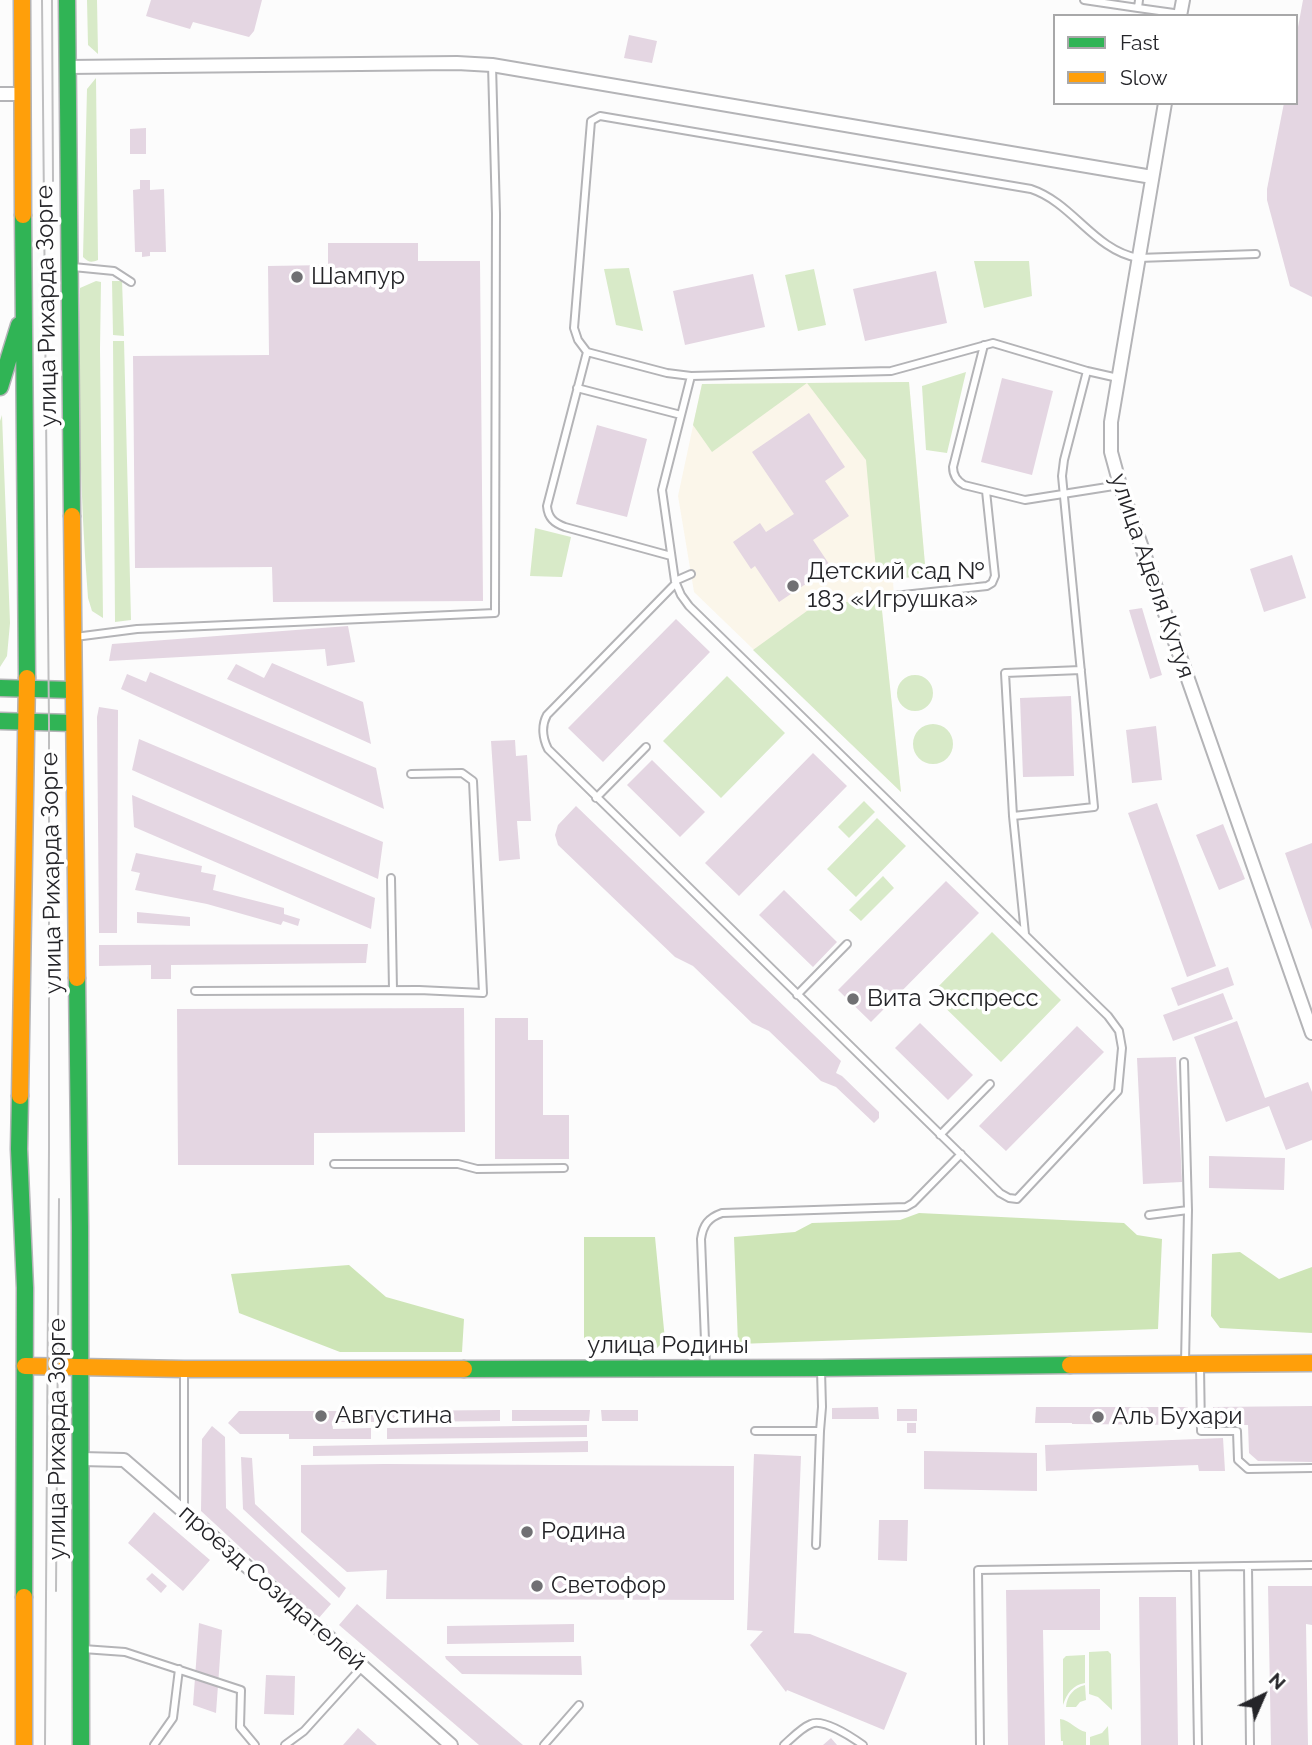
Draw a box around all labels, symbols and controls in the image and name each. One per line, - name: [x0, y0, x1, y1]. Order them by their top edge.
- legend: [1053, 14, 1298, 105]
- text: Fast: [1120, 30, 1160, 55]
- text: Slow: [1120, 65, 1168, 90]
- street label: улица Рихарда Зорге: [30, 185, 64, 427]
- place label: Шампур: [311, 263, 405, 291]
- marker: Шампур: [289, 269, 305, 285]
- street label: улица Аделя Кутуя: [1103, 470, 1201, 682]
- place label: Детский сад № 183 «Игрушка»: [807, 558, 984, 614]
- marker: Детский сад № 183 «Игрушка»: [785, 578, 801, 594]
- street label: улица Рихарда Зорге: [35, 752, 69, 994]
- place label: Вита Экспресс: [867, 985, 1039, 1013]
- marker: Вита Экспресс: [845, 991, 861, 1007]
- street label: улица Рихарда Зорге: [44, 1318, 72, 1560]
- street label: улица Родины: [587, 1332, 749, 1360]
- place label: Августина: [335, 1402, 452, 1430]
- place label: Аль Бухари: [1112, 1403, 1242, 1431]
- marker: Августина: [313, 1408, 329, 1424]
- marker: Аль Бухари: [1090, 1409, 1106, 1425]
- street label: проезд Созидателей: [173, 1499, 371, 1677]
- place label: Родина: [541, 1518, 625, 1546]
- marker: Родина: [519, 1524, 535, 1540]
- place label: Светофор: [551, 1572, 666, 1600]
- marker: Светофор: [529, 1578, 545, 1594]
- north arrow: [1228, 1661, 1298, 1731]
- text: N: [1265, 1668, 1290, 1694]

